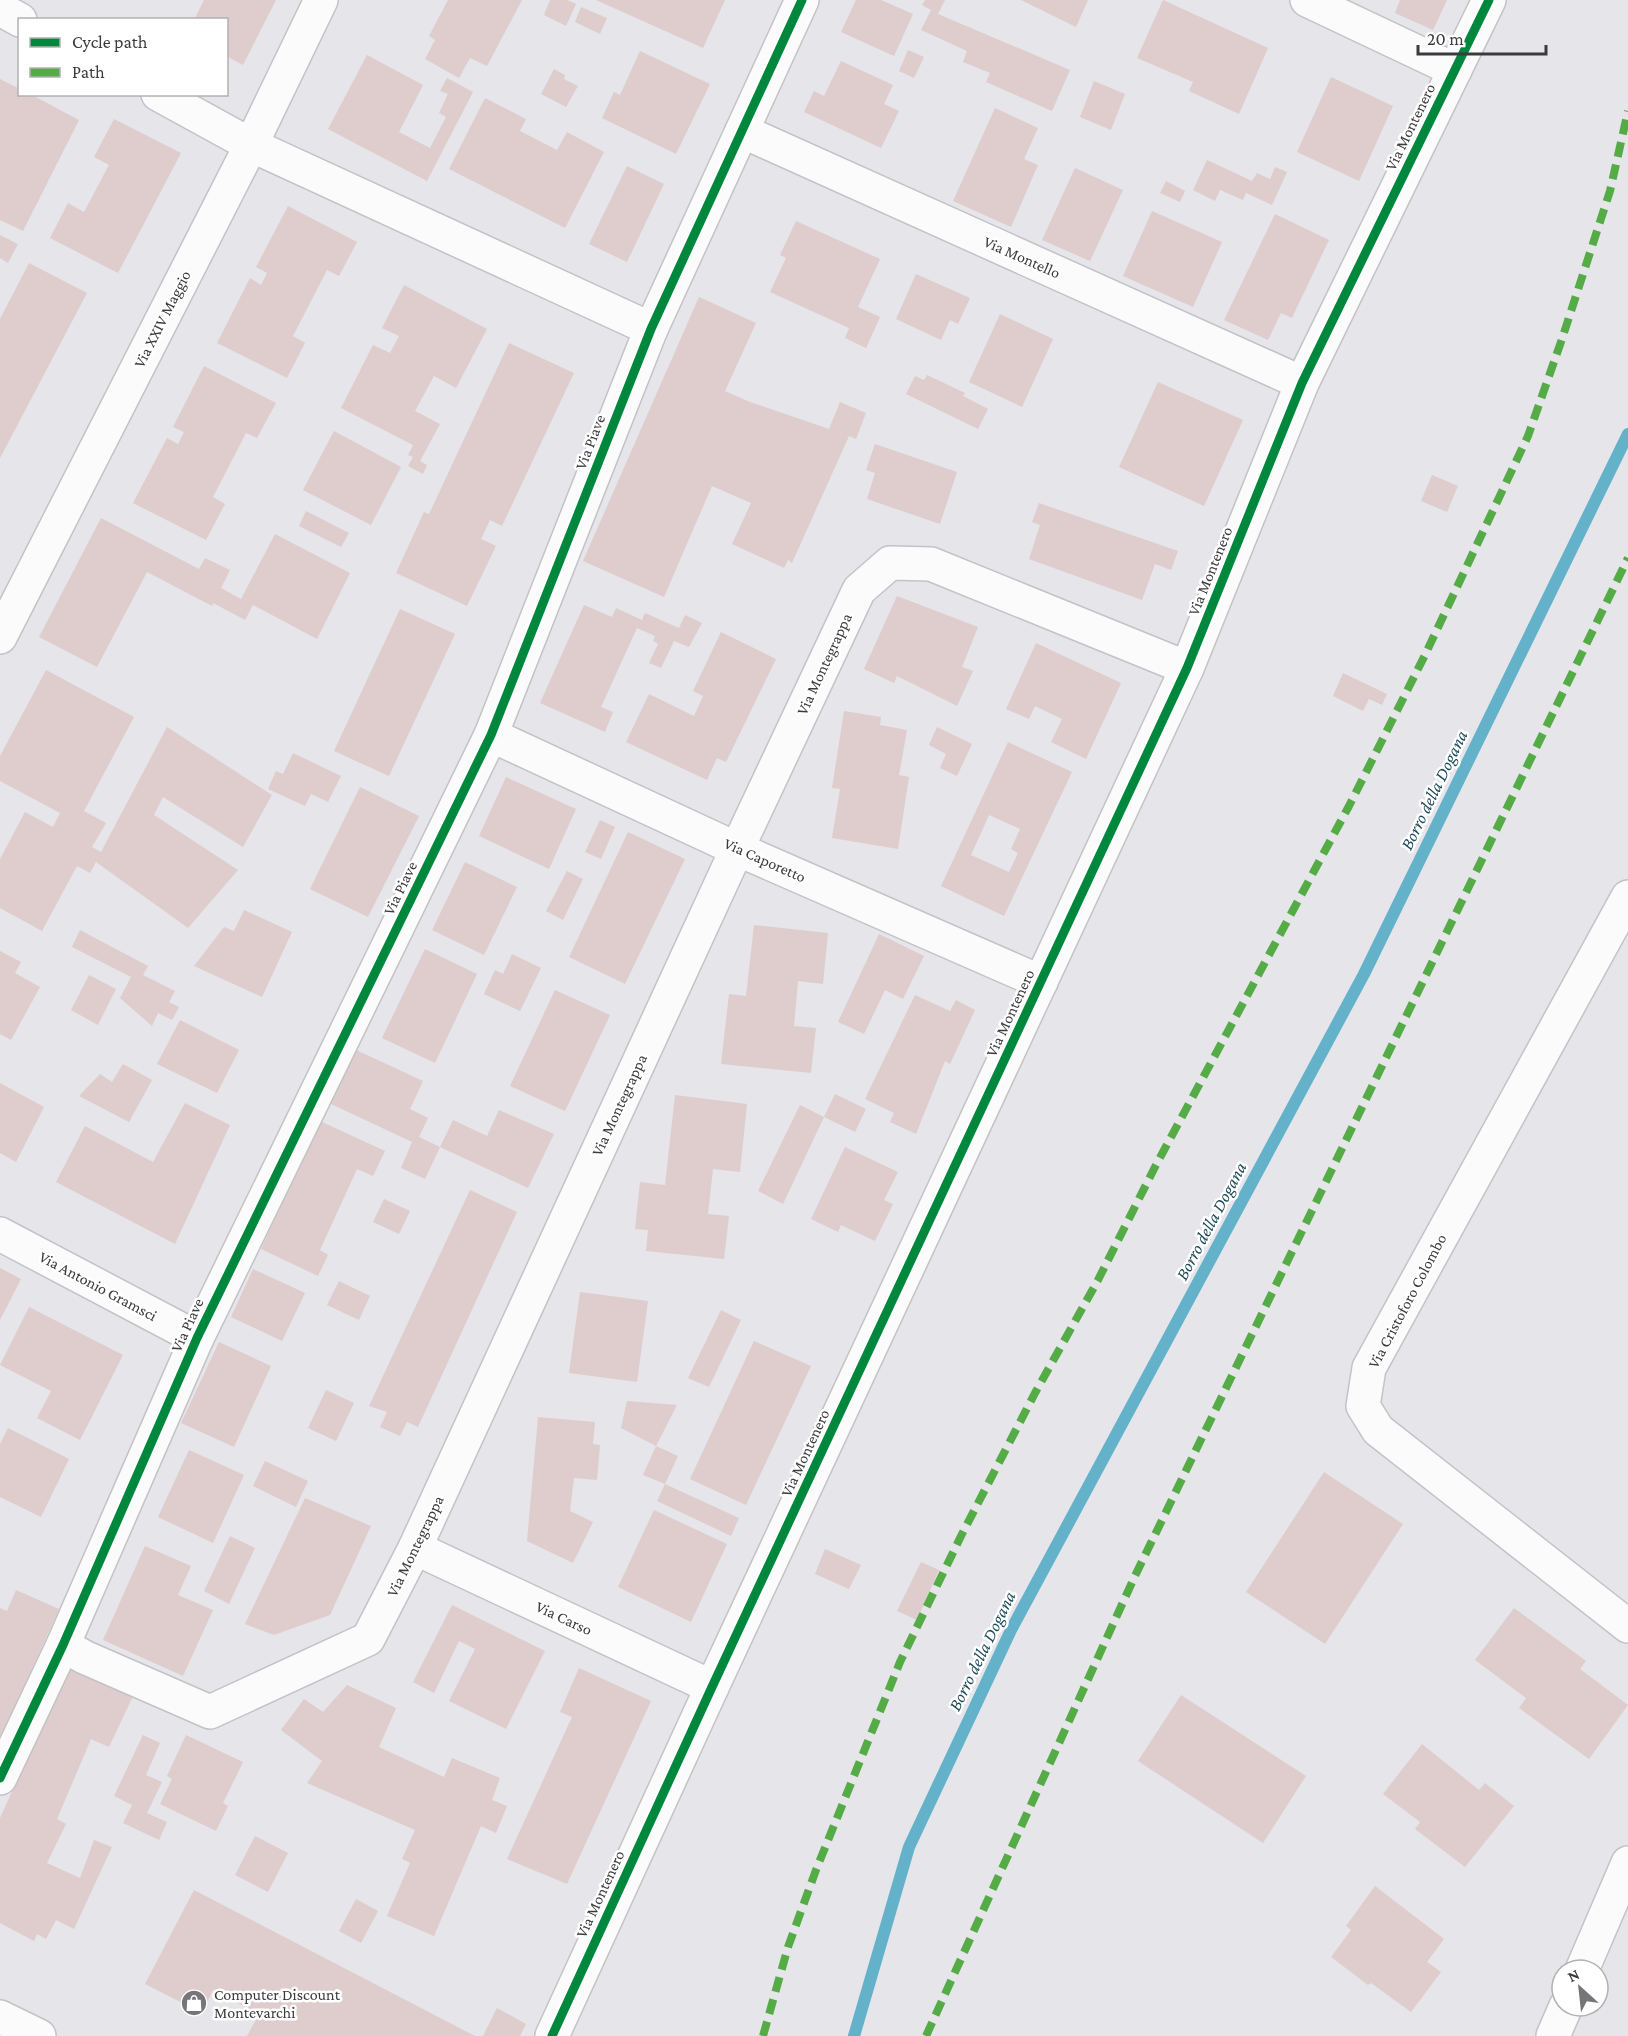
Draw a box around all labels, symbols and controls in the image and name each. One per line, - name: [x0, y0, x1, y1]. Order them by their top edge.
- legend: [18, 18, 228, 96]
- scale bar: [1418, 18, 1546, 56]
- text: 20 m: [1427, 29, 1464, 49]
- text: Cycle path: [72, 32, 148, 52]
- text: Path: [72, 62, 105, 82]
- street label: Via Montenero: [1382, 81, 1438, 173]
- street label: Via Montello: [981, 233, 1063, 281]
- street label: Via XXIV Maggio: [130, 267, 195, 371]
- street label: Via Piave: [572, 412, 608, 472]
- street label: Via Montenero: [1184, 524, 1236, 618]
- street label: Via Montegrappa: [793, 610, 856, 718]
- water label: Borro della Dogana: [1396, 727, 1472, 853]
- street label: Via Caporetto: [721, 834, 808, 886]
- street label: Via Piave: [380, 859, 420, 917]
- street label: Via Montenero: [982, 967, 1038, 1059]
- street label: Via Montegrappa: [588, 1051, 651, 1159]
- water label: Borro della Dogana: [1172, 1158, 1251, 1283]
- street label: Via Cristoforo Colombo: [1364, 1231, 1450, 1371]
- street label: Via Antonio Gramsci: [36, 1248, 160, 1324]
- street label: Via Piave: [167, 1295, 207, 1355]
- street label: Via Montenero: [777, 1407, 833, 1499]
- street label: Via Montegrappa: [383, 1492, 448, 1600]
- water label: Borro della Dogana: [944, 1588, 1020, 1714]
- street label: Via Carso: [533, 1598, 595, 1638]
- street label: Via Montenero: [572, 1848, 628, 1940]
- north arrow: [1550, 1958, 1610, 2018]
- text: N: [1565, 1965, 1582, 1985]
- place label: Computer Discount Montevarchi: [214, 1986, 341, 2021]
- shop icon: Computer Discount Montevarchi: [179, 1988, 209, 2018]

